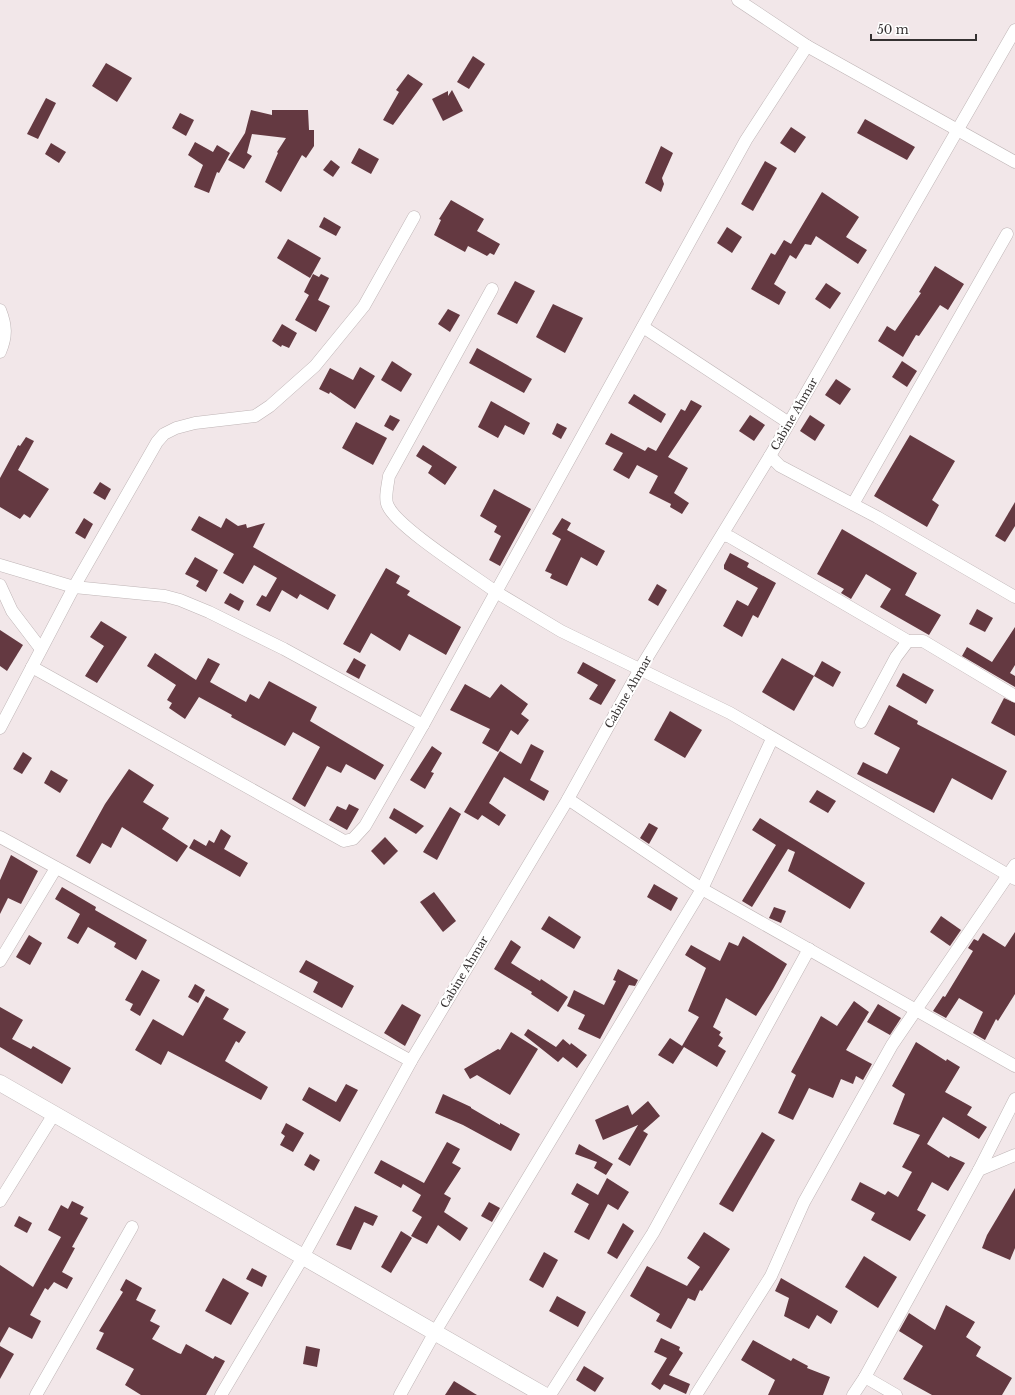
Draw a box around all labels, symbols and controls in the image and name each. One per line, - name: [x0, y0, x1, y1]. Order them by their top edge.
- scale bar: [871, 16, 976, 42]
- text: 50 m: [877, 22, 909, 37]
- street label: Cabine Ahmar: [768, 374, 821, 453]
- street label: Cabine Ahmar: [602, 652, 655, 731]
- street label: Cabine Ahmar: [437, 933, 491, 1011]

